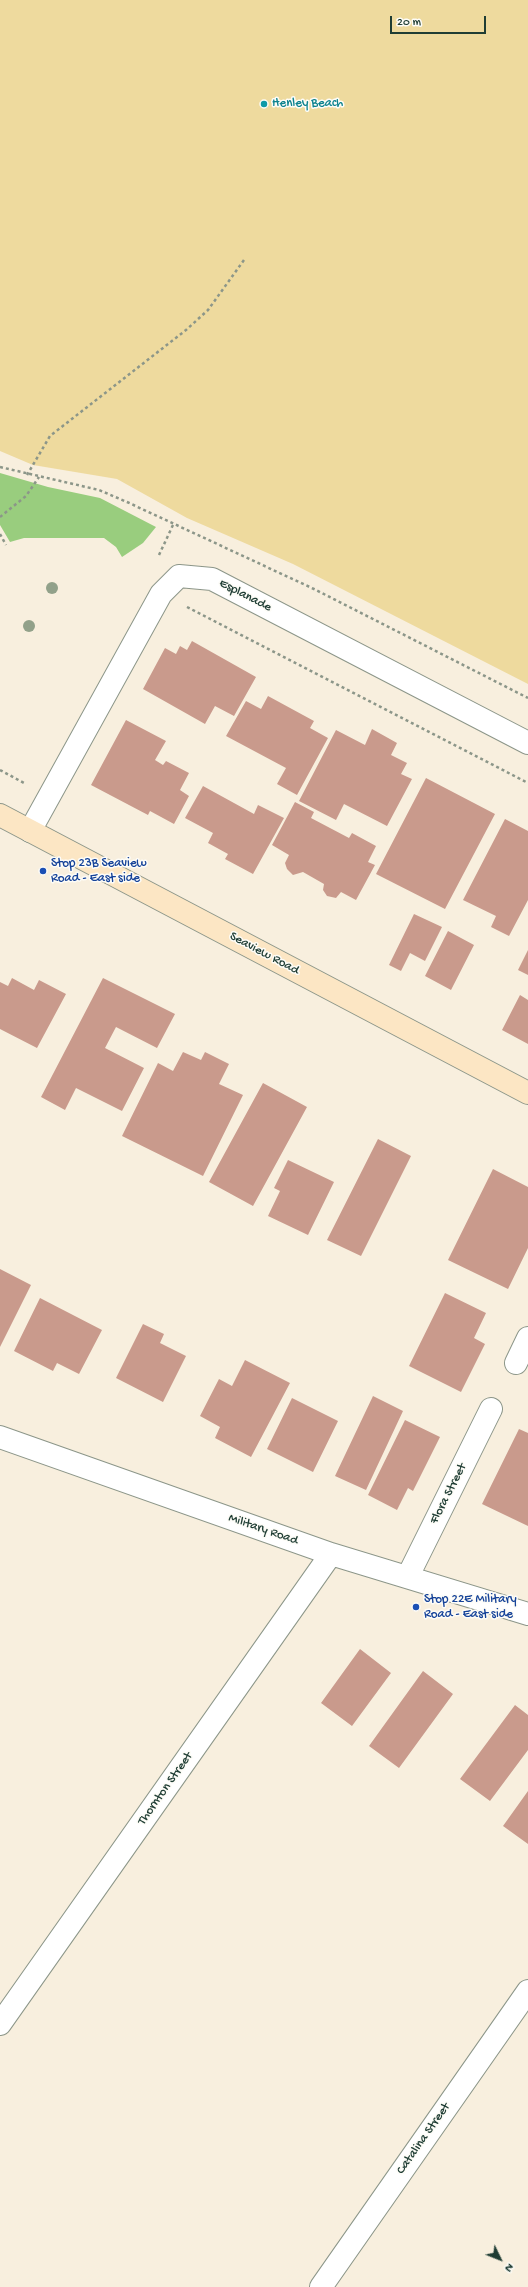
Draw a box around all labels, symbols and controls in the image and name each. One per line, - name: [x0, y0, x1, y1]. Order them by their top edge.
- scale bar: [392, 8, 488, 34]
- text: 20 m: [397, 16, 421, 30]
- place label: Henley Beach: [272, 96, 343, 112]
- marker: Henley Beach: [259, 99, 269, 109]
- street label: Esplanade: [216, 576, 274, 616]
- place label: Stop 23B Seaview Road - East side: [51, 856, 147, 887]
- marker: Stop 23B Seaview Road - East side: [38, 866, 48, 876]
- street label: Seaview Road: [226, 929, 302, 979]
- street label: Flora Street: [427, 1461, 471, 1527]
- street label: Military Road: [226, 1511, 300, 1549]
- place label: Stop 22E Military Road - East side: [424, 1592, 517, 1623]
- marker: Stop 22E Military Road - East side: [411, 1602, 421, 1612]
- street label: Thornton Street: [135, 1750, 197, 1828]
- street label: Catalina Street: [394, 2100, 454, 2178]
- north arrow: [480, 2239, 520, 2279]
- text: N: [502, 2260, 516, 2274]

